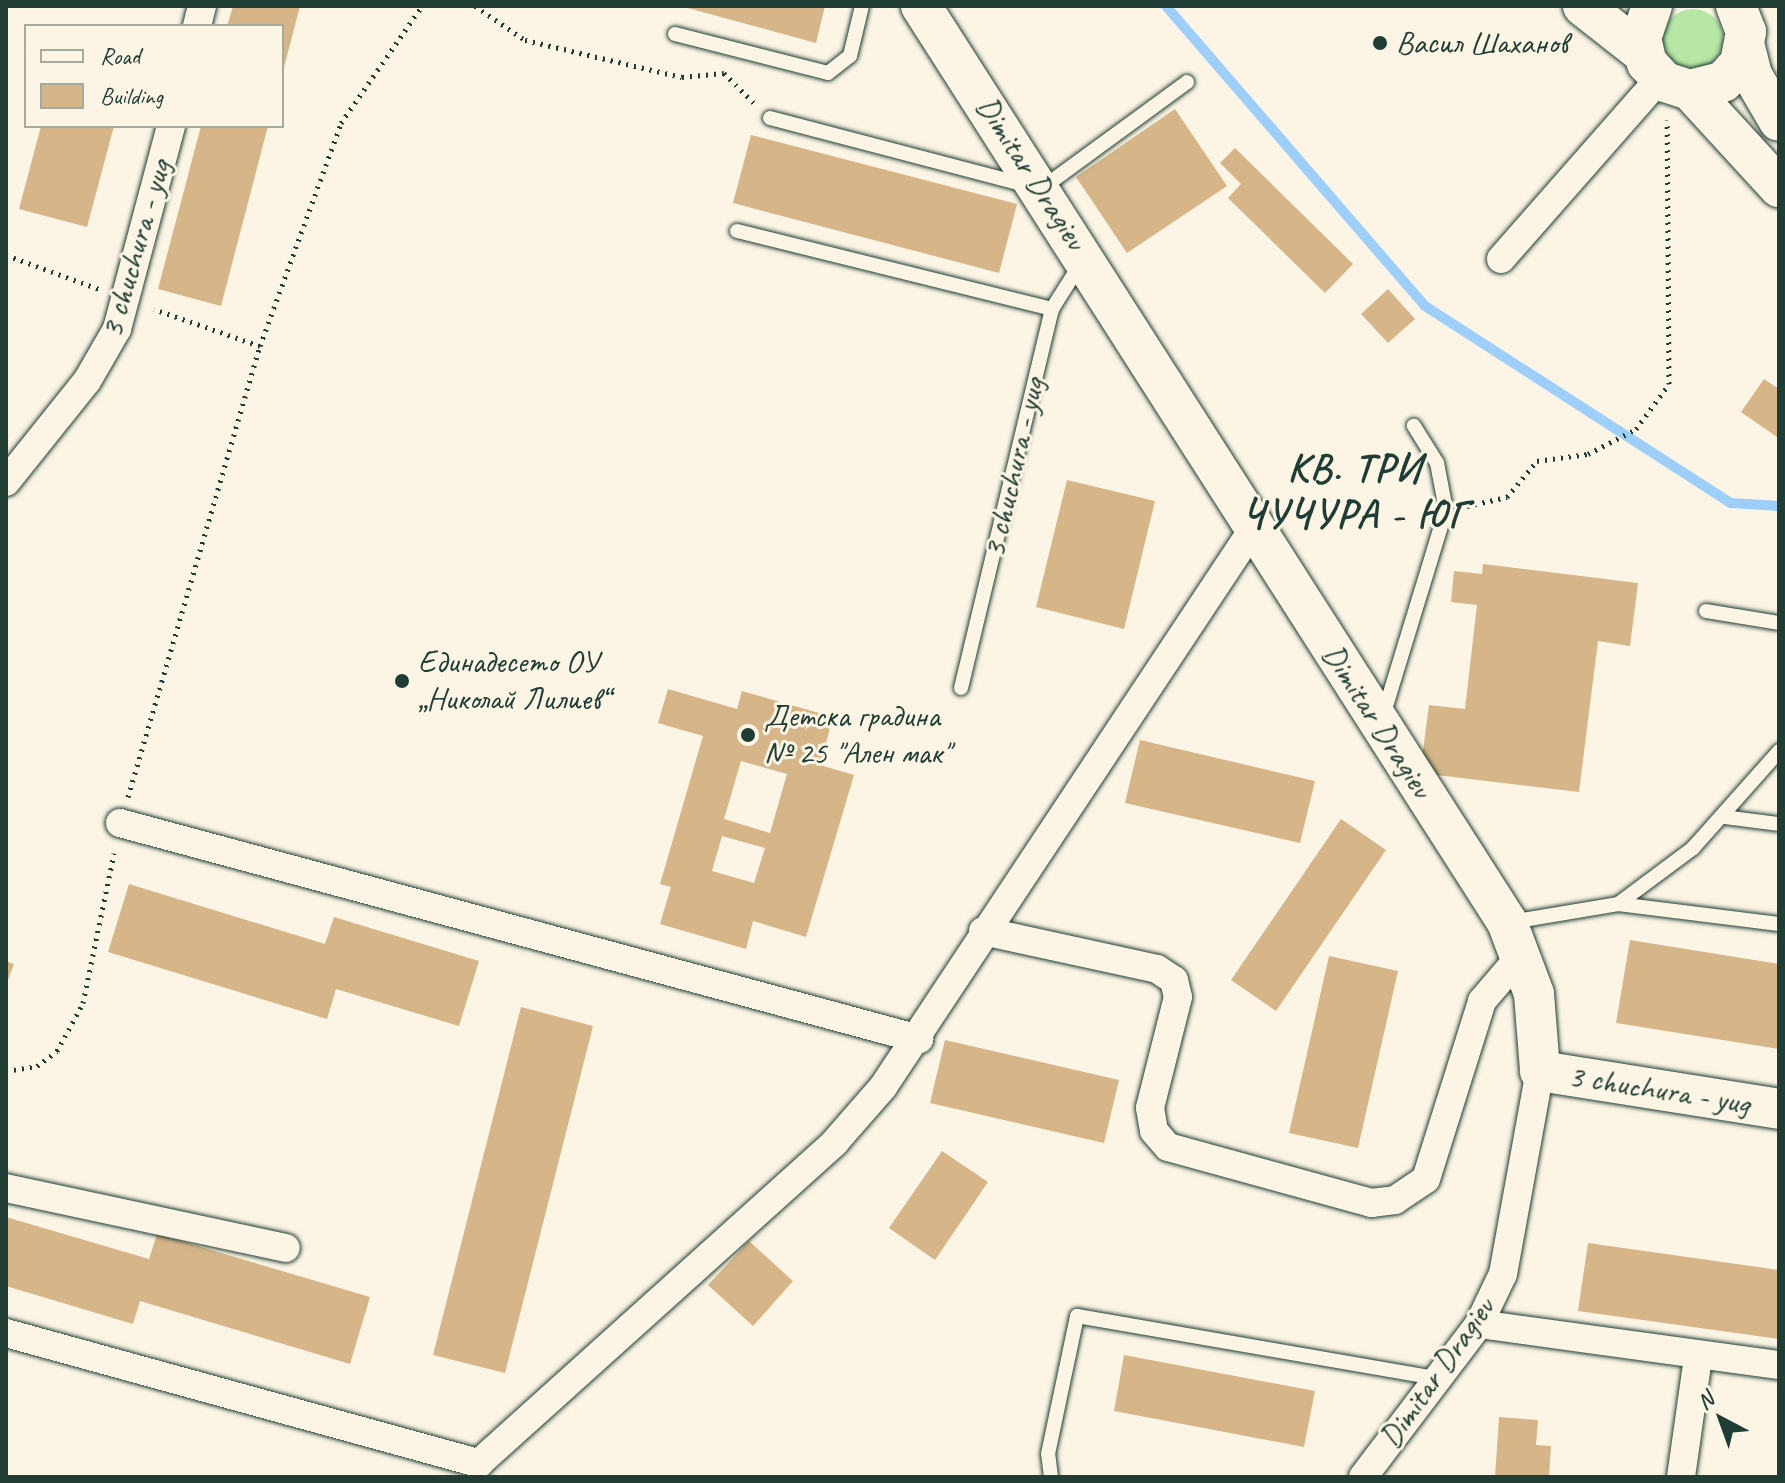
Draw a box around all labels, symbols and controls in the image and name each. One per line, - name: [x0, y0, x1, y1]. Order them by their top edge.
- legend: [24, 24, 284, 128]
- place label: Васил Шаханов: [1396, 24, 1567, 62]
- marker: Васил Шаханов: [1371, 34, 1389, 52]
- text: Road: [100, 41, 140, 71]
- text: Building: [100, 81, 163, 111]
- street label: Dimitar Dragiev: [967, 89, 1095, 257]
- street label: 3 chuchura - yug: [92, 156, 180, 342]
- street label: 3 chuchura - yug: [975, 375, 1053, 561]
- district label: КВ. ТРИ ЧУЧУРА - ЮГ: [1237, 444, 1473, 538]
- street label: Dimitar Dragiev: [1313, 637, 1441, 805]
- place label: Единадесето ОУ „Николай Лилиев“: [418, 644, 608, 719]
- marker: Единадесето ОУ „Николай Лилиев“: [393, 672, 411, 690]
- place label: Детска градина № 25 "Ален мак": [764, 698, 951, 773]
- marker: Детска градина № 25 "Ален мак": [739, 726, 757, 744]
- street label: 3 chuchura - yug: [1566, 1057, 1752, 1123]
- street label: Dimitar Dragiev: [1371, 1291, 1503, 1455]
- north arrow: [1681, 1379, 1761, 1459]
- text: N: [1691, 1386, 1720, 1416]

